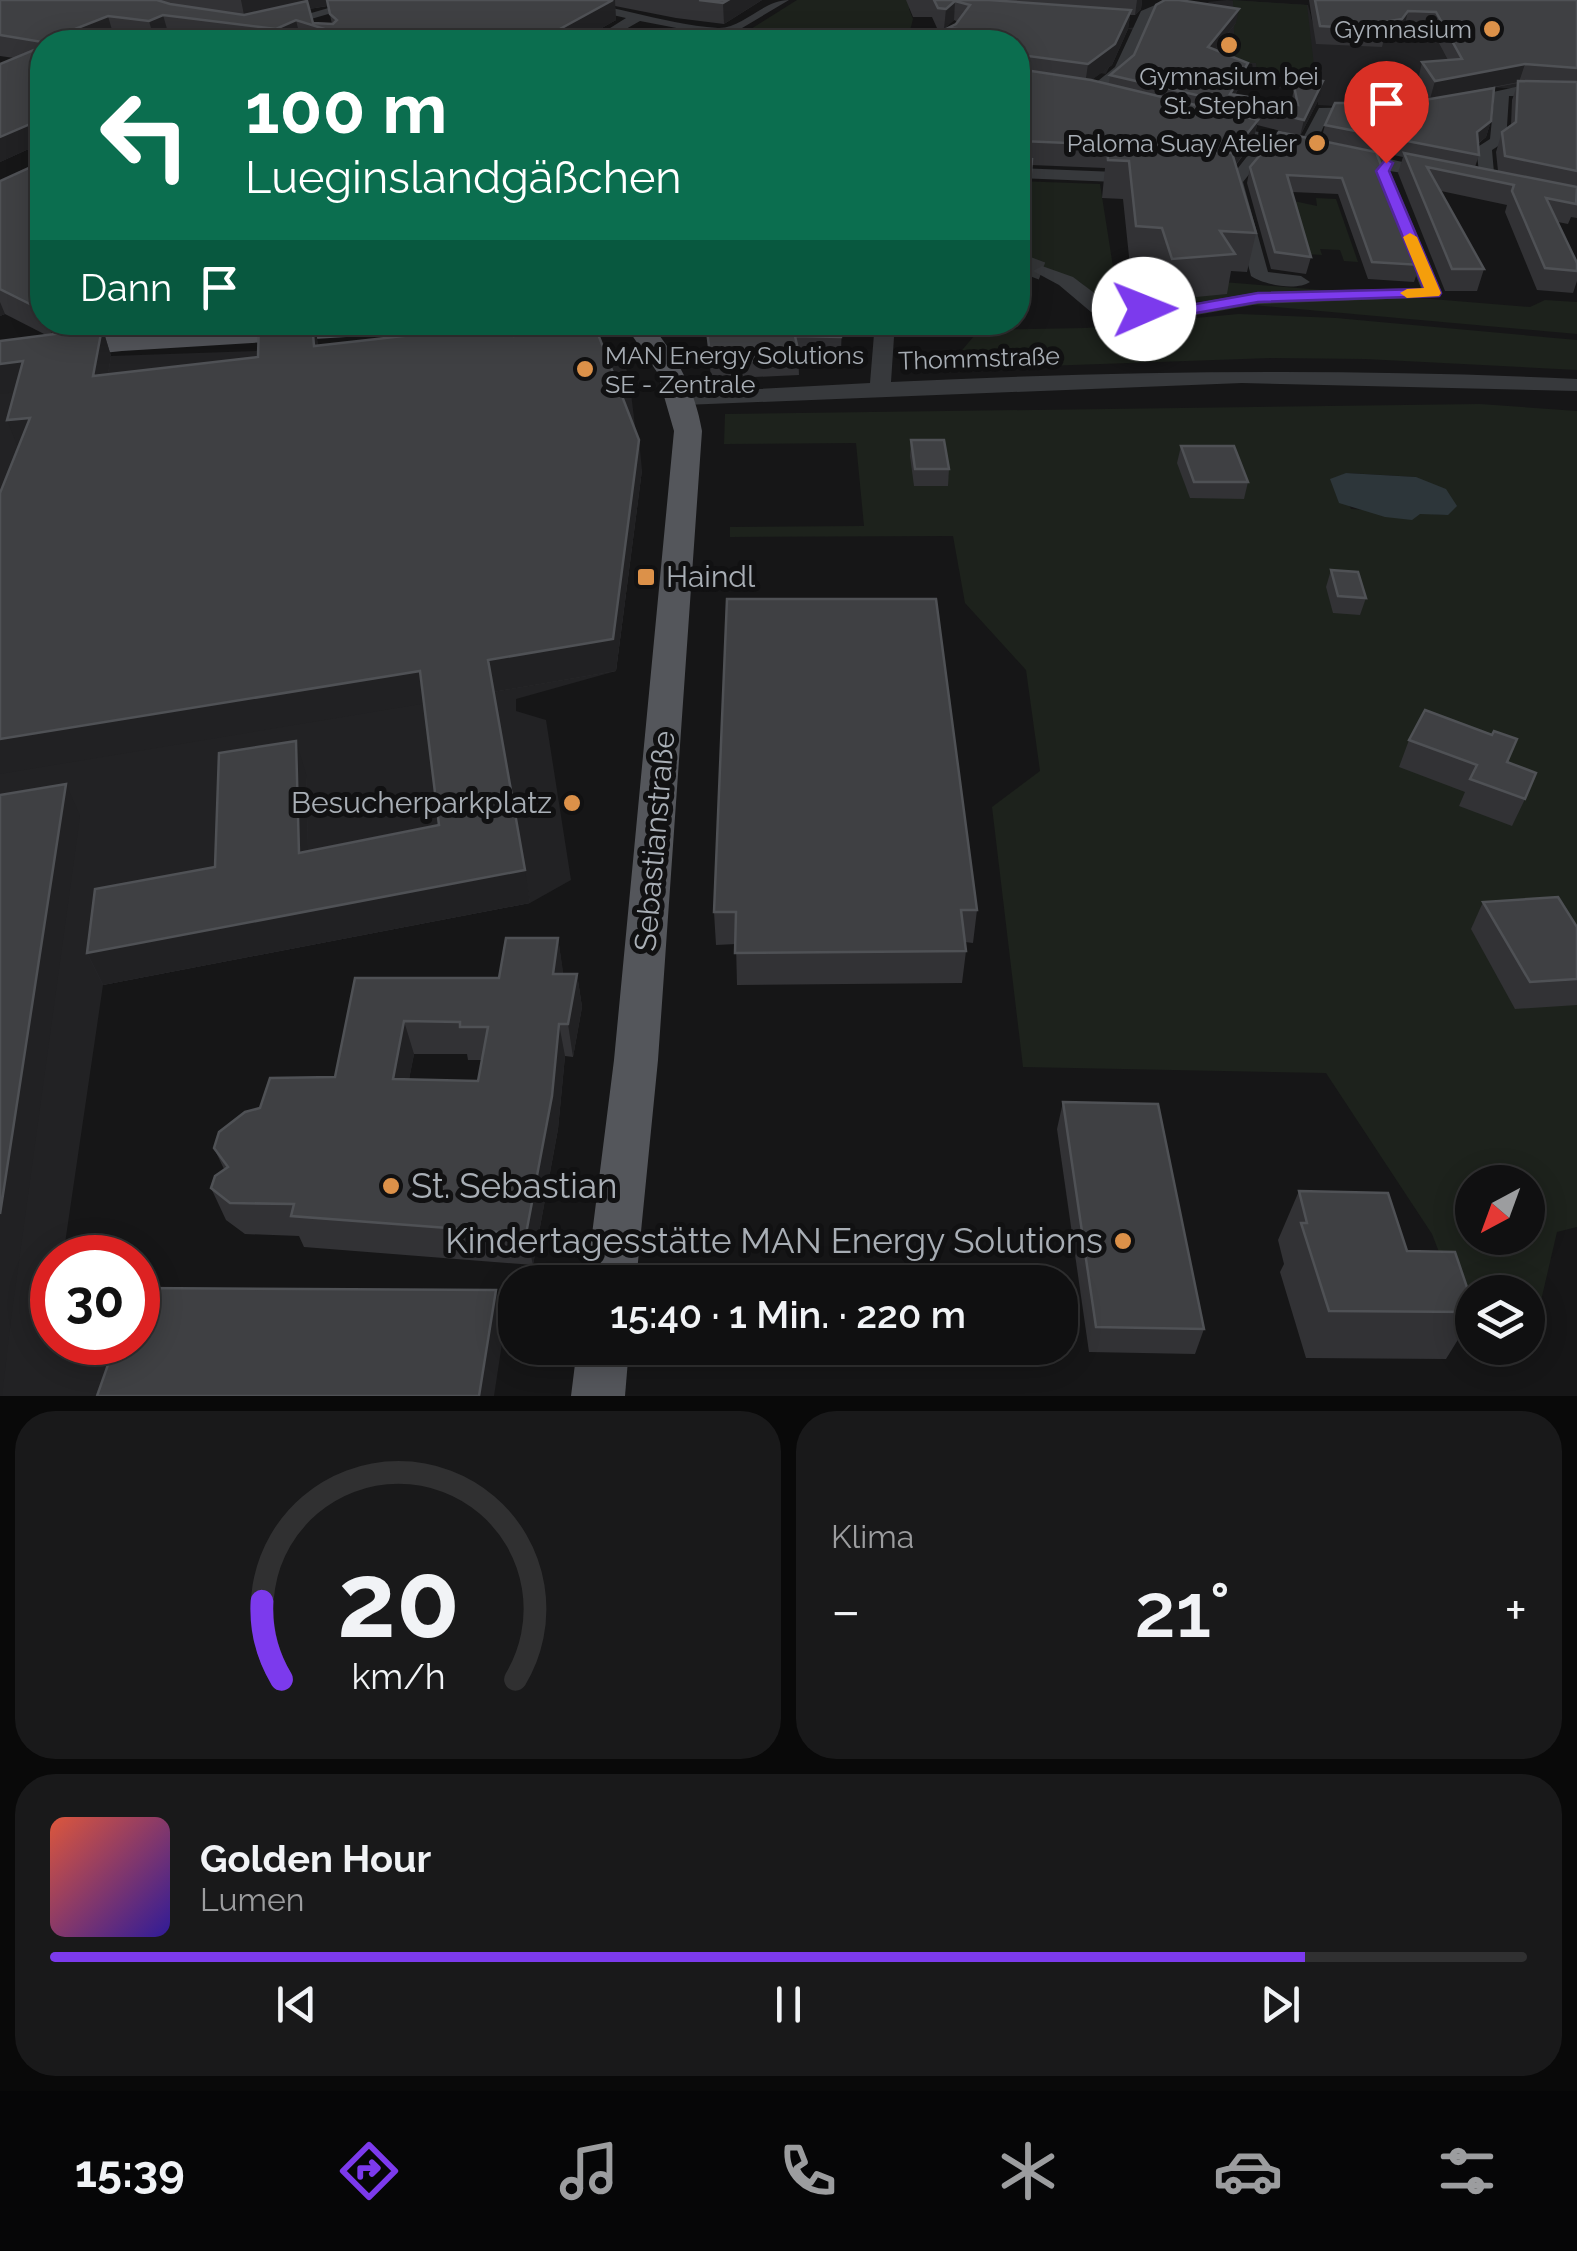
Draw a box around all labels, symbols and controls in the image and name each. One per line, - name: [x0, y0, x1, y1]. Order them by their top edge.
- place label: Gymnasium: [1334, 14, 1472, 44]
- marker: Gymnasium: [1481, 18, 1503, 40]
- marker: Gymnasium bei St. Stephan: [1218, 34, 1240, 56]
- place label: Gymnasium bei St. Stephan: [1139, 61, 1319, 120]
- pin: [1344, 61, 1429, 164]
- text: 100 m: [245, 67, 448, 149]
- icon: left: [80, 70, 210, 200]
- icon: arrive: [1359, 76, 1414, 131]
- place label: Paloma Suay Atelier: [1067, 128, 1297, 158]
- marker: Paloma Suay Atelier: [1306, 132, 1328, 154]
- text: Lueginslandgäßchen: [245, 151, 682, 204]
- position arrow: [1092, 257, 1196, 361]
- icon: arrive: [192, 260, 247, 315]
- text: Dann: [80, 265, 172, 310]
- place label: MAN Energy Solutions SE - Zentrale: [605, 340, 864, 399]
- street label: Thommstraße: [898, 340, 1060, 376]
- marker: MAN Energy Solutions SE - Zentrale: [574, 358, 596, 380]
- place label: Haindl: [666, 559, 756, 594]
- marker: Haindl: [635, 566, 657, 588]
- street label: Sebastianstraße: [627, 729, 682, 953]
- place label: Besucherparkplatz: [291, 785, 552, 820]
- marker: Besucherparkplatz: [561, 792, 583, 814]
- place label: St. Sebastian: [411, 1165, 617, 1206]
- north arrow: [1455, 1165, 1545, 1255]
- map controls: [1455, 1165, 1545, 1365]
- marker: St. Sebastian: [380, 1175, 402, 1197]
- place label: Kindertagesstätte MAN Energy Solutions: [445, 1220, 1103, 1261]
- marker: Kindertagesstätte MAN Energy Solutions: [1112, 1230, 1134, 1252]
- speed limit sign: 30: [30, 1235, 160, 1365]
- button: layers: [1455, 1275, 1545, 1365]
- text: 15:40 · 1 Min. · 220 m: [610, 1292, 966, 1337]
- text: Klima: [831, 1518, 914, 1555]
- text: 20: [337, 1539, 459, 1661]
- text: 21°: [1135, 1566, 1230, 1655]
- text: −: [831, 1578, 861, 1643]
- text: +: [1504, 1578, 1527, 1643]
- text: km/h: [351, 1655, 445, 1697]
- text: Golden Hour: [200, 1836, 431, 1881]
- text: Lumen: [200, 1881, 304, 1918]
- icon: previous: [269, 1977, 324, 2032]
- icon: pause: [761, 1977, 816, 2032]
- icon: next: [1253, 1977, 1308, 2032]
- icon: directions: [334, 2136, 404, 2206]
- icon: music: [554, 2136, 624, 2206]
- icon: phone: [773, 2136, 843, 2206]
- icon: climate: [993, 2136, 1063, 2206]
- icon: car: [1213, 2136, 1283, 2206]
- icon: filters: [1432, 2136, 1502, 2206]
- text: 15:39: [75, 2145, 185, 2198]

